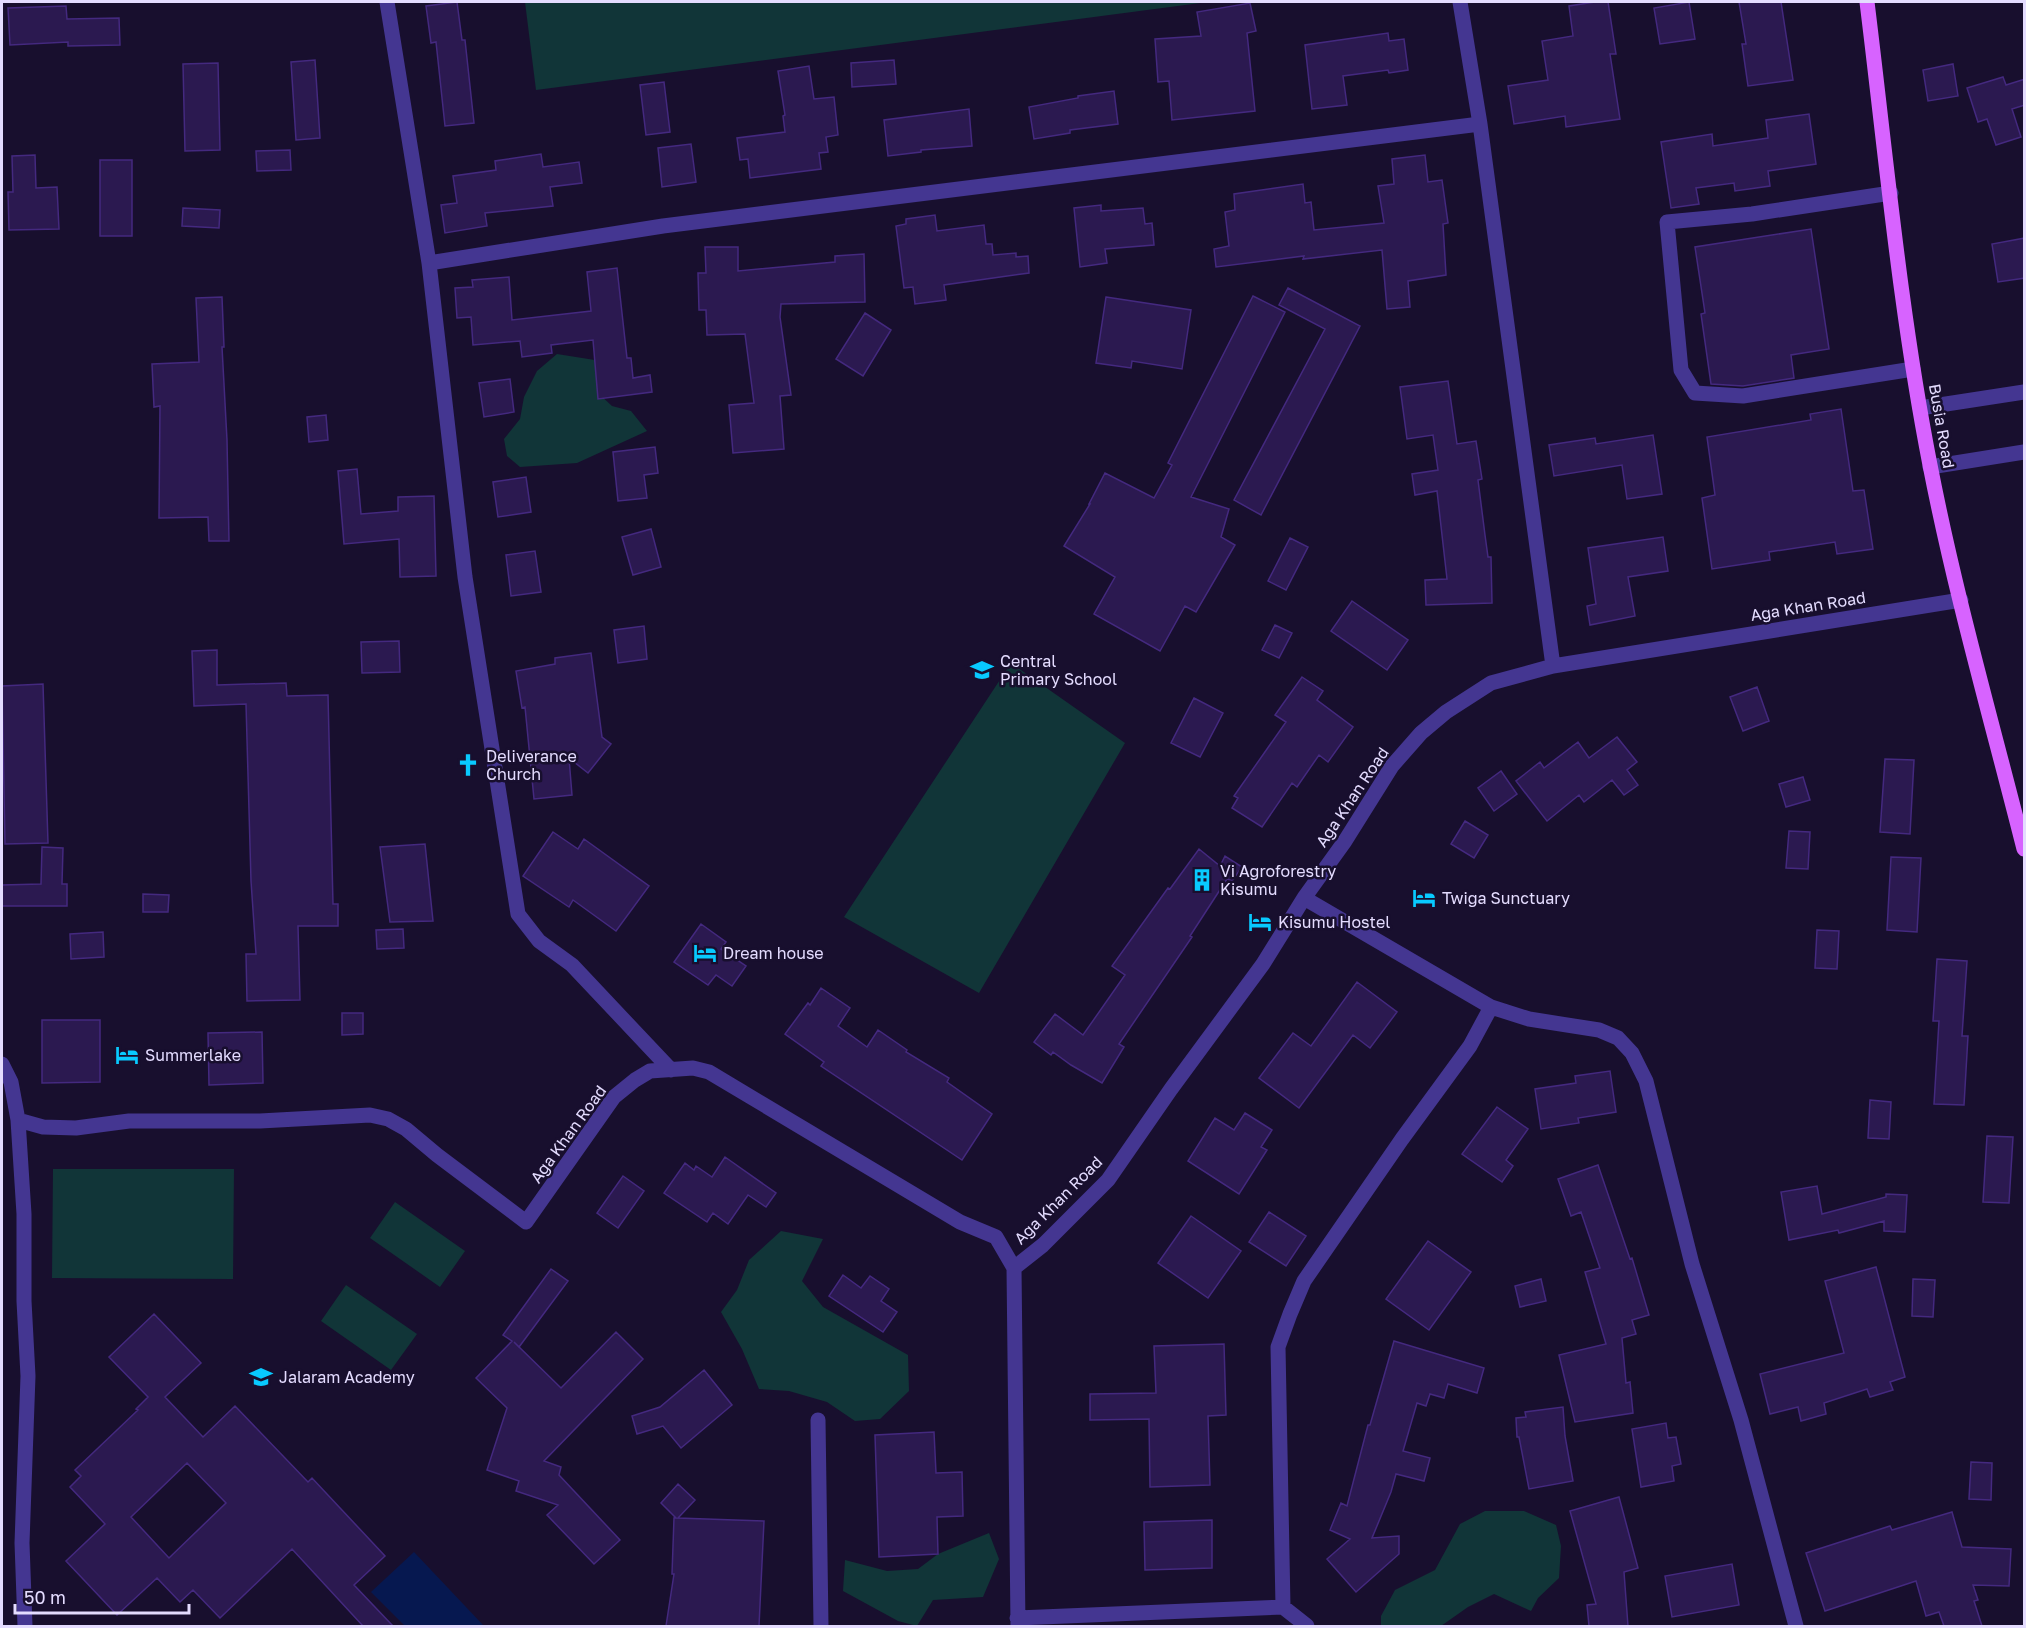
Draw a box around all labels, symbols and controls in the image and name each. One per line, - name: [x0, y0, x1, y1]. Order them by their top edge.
- street label: Busia Road: [1925, 382, 1959, 470]
- street label: Aga Khan Road: [1749, 587, 1867, 625]
- place label: Central Primary School: [1000, 651, 1117, 689]
- school or university icon: Central Primary School: [969, 657, 995, 683]
- street label: Aga Khan Road: [1311, 743, 1393, 851]
- place label: Deliverance Church: [486, 746, 577, 784]
- church icon: Deliverance Church: [455, 752, 481, 778]
- place label: Vi Agroforestry Kisumu: [1220, 861, 1336, 899]
- building icon: Vi Agroforestry Kisumu: [1189, 867, 1215, 893]
- hotel icon: Twiga Sunctuary: [1411, 885, 1437, 911]
- place label: Twiga Sunctuary: [1442, 888, 1570, 908]
- hotel icon: Kisumu Hostel: [1247, 909, 1273, 935]
- place label: Kisumu Hostel: [1278, 912, 1390, 932]
- hotel icon: Dream house: [692, 940, 718, 966]
- place label: Dream house: [723, 943, 824, 963]
- hotel icon: Summerlake: [114, 1042, 140, 1068]
- place label: Summerlake: [145, 1045, 241, 1065]
- street label: Aga Khan Road: [526, 1081, 610, 1187]
- street label: Aga Khan Road: [1010, 1152, 1106, 1248]
- school or university icon: Jalaram Academy: [248, 1364, 274, 1390]
- place label: Jalaram Academy: [279, 1367, 415, 1387]
- scale bar: [15, 1577, 189, 1615]
- text: 50 m: [24, 1586, 66, 1608]

